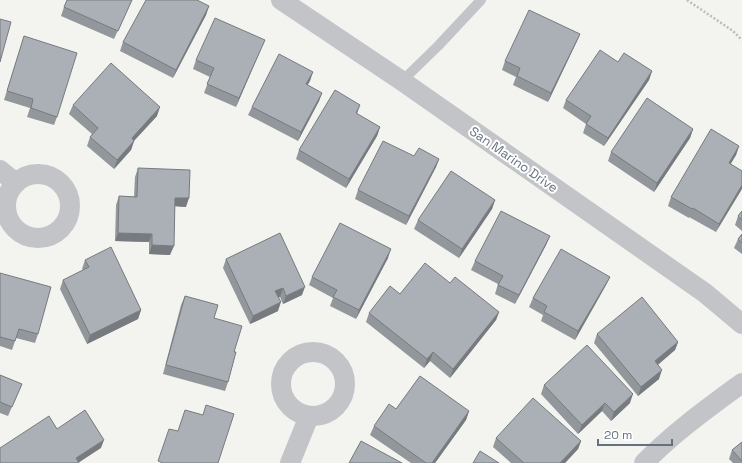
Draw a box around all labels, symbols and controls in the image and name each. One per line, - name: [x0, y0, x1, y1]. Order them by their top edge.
- street label: San Marino Drive: [466, 123, 561, 196]
- scale bar: [598, 421, 672, 447]
- text: 20 m: [604, 427, 632, 443]

